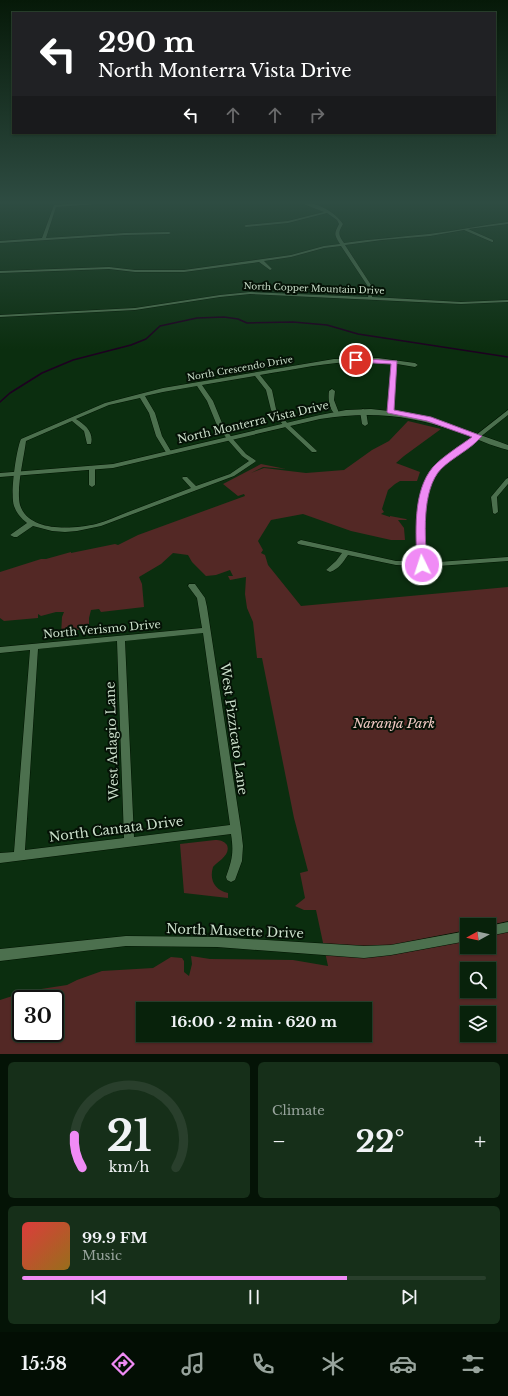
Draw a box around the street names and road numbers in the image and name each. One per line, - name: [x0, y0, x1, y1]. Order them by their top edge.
- street label: North Copper Mountain Drive: [243, 280, 385, 296]
- street label: North Crescendo Drive: [186, 353, 294, 383]
- street label: North Monterra Vista Drive: [176, 398, 330, 446]
- street label: North Verismo Drive: [43, 617, 161, 641]
- street label: West Pizzicato Lane: [216, 661, 252, 796]
- street label: West Adagio Lane: [101, 681, 123, 802]
- street label: North Cantata Drive: [48, 812, 184, 846]
- street label: North Musette Drive: [166, 920, 304, 942]

